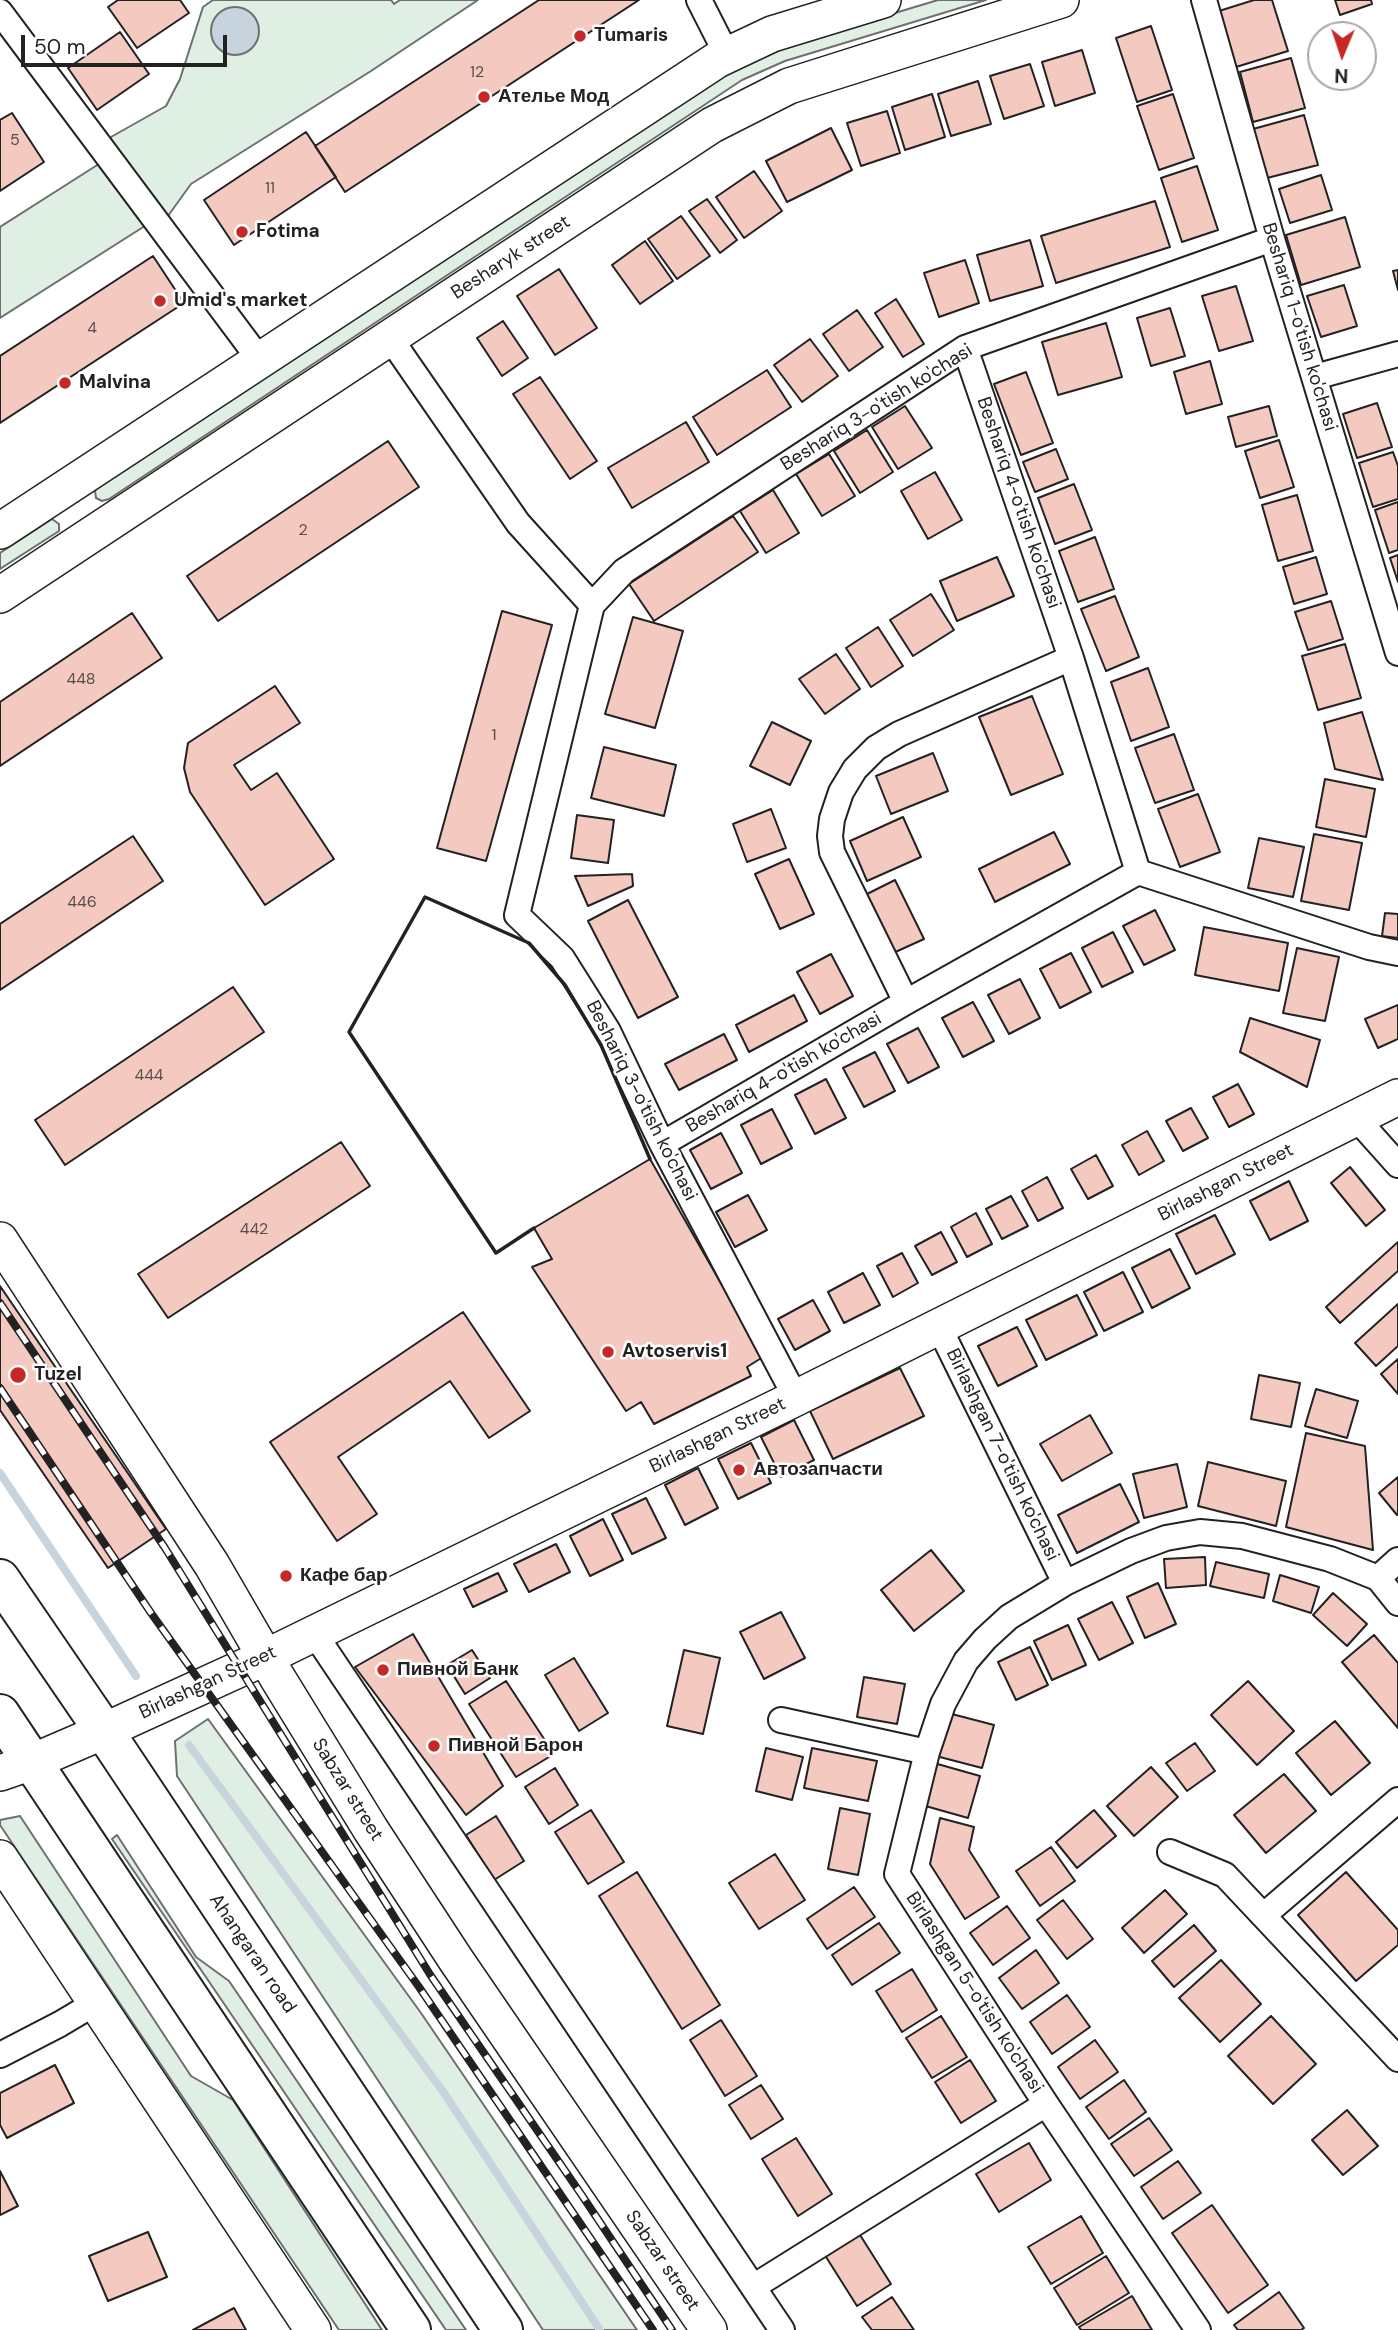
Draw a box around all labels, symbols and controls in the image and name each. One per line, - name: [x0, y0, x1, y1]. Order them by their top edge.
- scale bar: [24, 21, 231, 65]
- north arrow: [1307, 21, 1377, 91]
- place label: Tumaris: [594, 25, 668, 47]
- marker: Tumaris: [572, 28, 588, 44]
- text: 50 m: [34, 33, 85, 61]
- house number: 12: [470, 63, 484, 83]
- text: N: [1334, 63, 1349, 88]
- place label: Ателье Мод: [498, 86, 609, 108]
- marker: Ателье Мод: [476, 89, 492, 105]
- house number: 5: [10, 131, 20, 151]
- house number: 11: [265, 179, 275, 199]
- street label: Besharyk street: [447, 211, 575, 305]
- street label: Beshariq 1-o'tish ko'chasi: [1256, 220, 1342, 434]
- place label: Fotima: [256, 221, 320, 243]
- marker: Fotima: [234, 224, 250, 240]
- place label: Umid's market: [174, 290, 307, 312]
- marker: Umid's market: [152, 293, 168, 309]
- house number: 4: [87, 319, 97, 339]
- street label: Beshariq 3-o'tish ko'chasi: [777, 340, 977, 476]
- place label: Malvina: [79, 372, 151, 394]
- marker: Malvina: [57, 375, 73, 391]
- street label: Beshariq 4-o'tish ko'chasi: [971, 394, 1065, 612]
- house number: 2: [298, 521, 308, 541]
- house number: 448: [66, 670, 96, 690]
- house number: 1: [492, 726, 496, 746]
- house number: 446: [67, 893, 97, 913]
- street label: Beshariq 3-o'tish ko'chasi: [580, 997, 702, 1205]
- street label: Beshariq 4-o'tish ko'chasi: [682, 1008, 886, 1138]
- house number: 444: [134, 1066, 164, 1086]
- street label: Birlashgan Street: [1155, 1139, 1297, 1227]
- house number: 442: [240, 1220, 268, 1240]
- place label: Avtoservis1: [622, 1341, 727, 1363]
- marker: Avtoservis1: [600, 1344, 616, 1360]
- street label: Birlashgan 7-o'tish ko'chasi: [941, 1345, 1063, 1565]
- place label: Tuzel: [34, 1364, 82, 1386]
- marker: Tuzel: [8, 1365, 28, 1385]
- street label: Birlashgan Street: [646, 1393, 790, 1479]
- place label: Автозапчасти: [753, 1459, 883, 1481]
- marker: Автозапчасти: [731, 1462, 747, 1478]
- place label: Кафе бар: [300, 1565, 388, 1587]
- marker: Кафе бар: [278, 1568, 294, 1584]
- street label: Birlashgan Street: [136, 1641, 280, 1725]
- place label: Пивной Банк: [397, 1659, 518, 1681]
- marker: Пивной Банк: [375, 1662, 391, 1678]
- street label: Sabzar street: [307, 1735, 387, 1845]
- place label: Пивной Барон: [448, 1735, 583, 1757]
- marker: Пивной Барон: [426, 1738, 442, 1754]
- street label: Birlashgan 5-o'tish ko'chasi: [900, 1888, 1048, 2098]
- street label: Ahangaran road: [204, 1890, 300, 2018]
- street label: Sabzar street: [620, 2206, 704, 2316]

